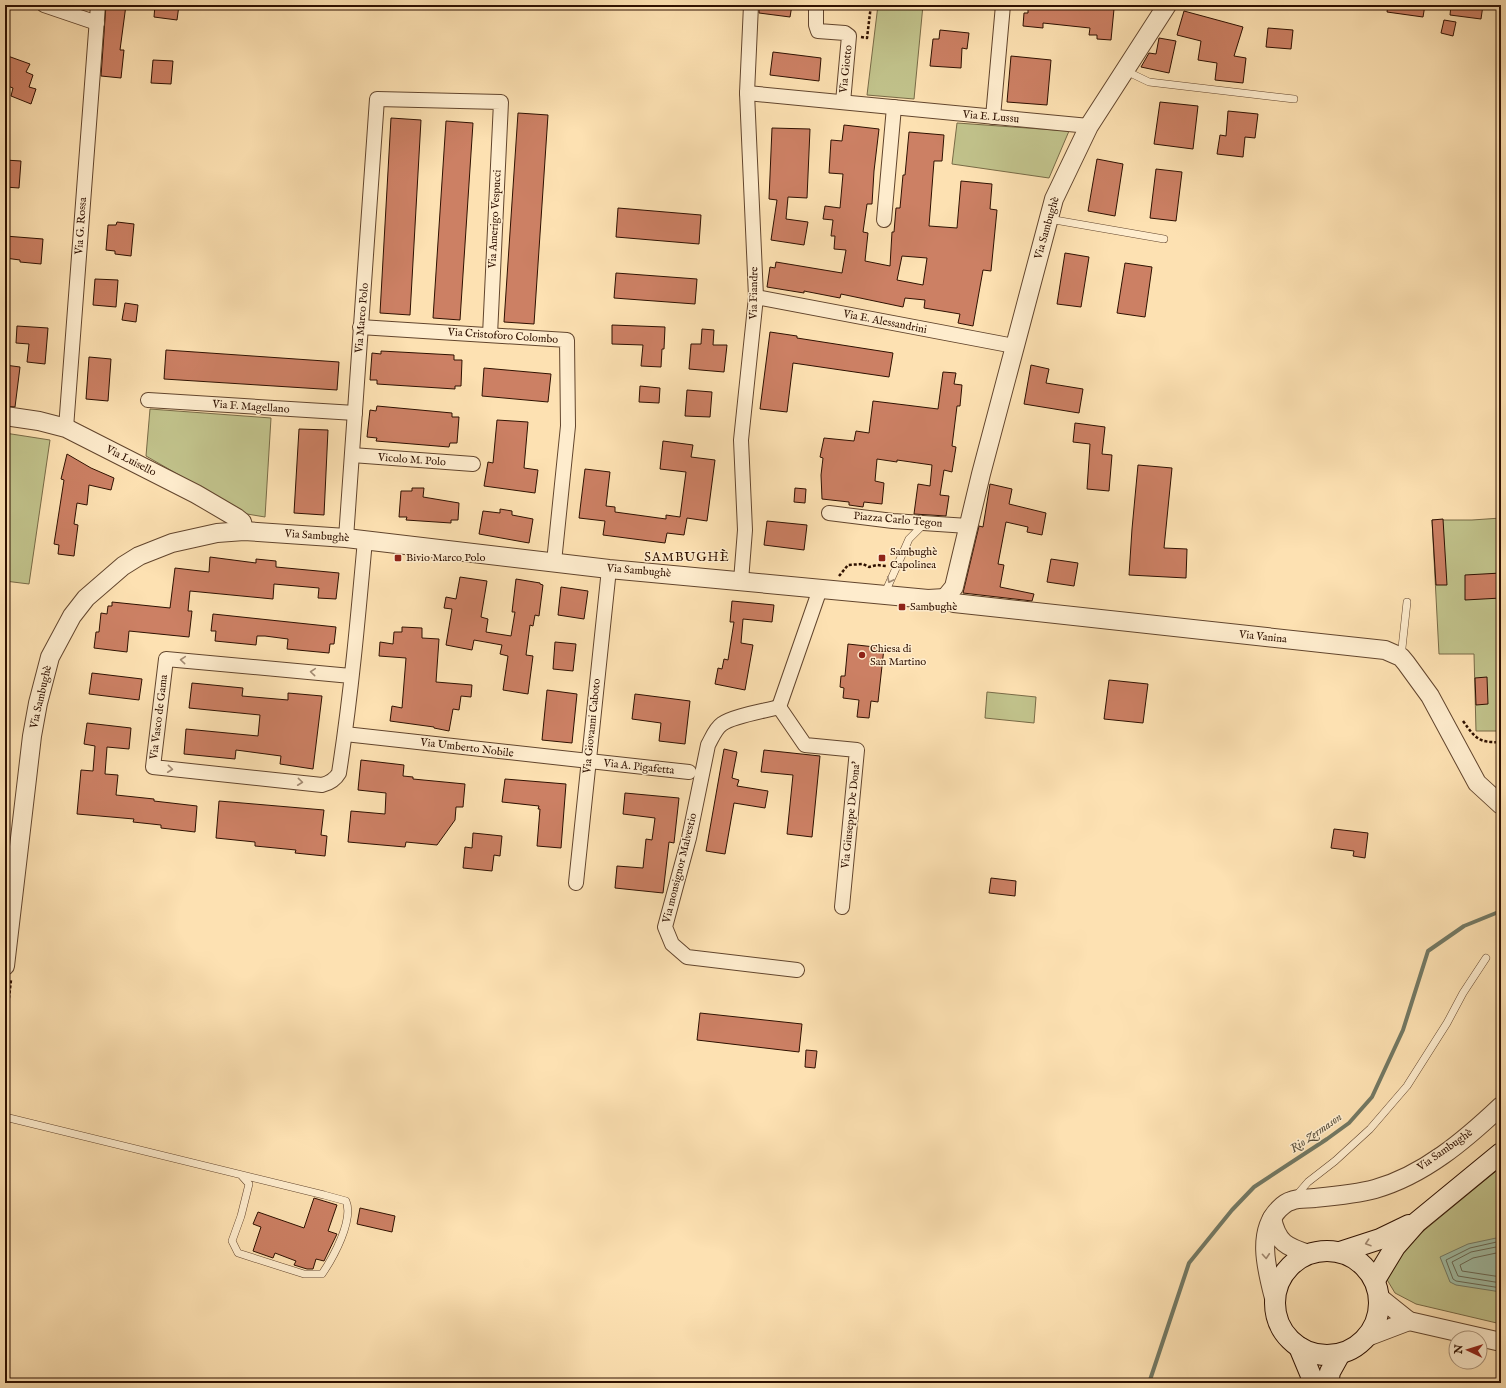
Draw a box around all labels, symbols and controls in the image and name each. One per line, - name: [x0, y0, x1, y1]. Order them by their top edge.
- street label: Via Giotto: [836, 44, 855, 95]
- street label: Via E. Lussu: [961, 107, 1020, 126]
- street label: Via Amerigo Vespucci: [485, 169, 505, 270]
- street label: Via Sambughè: [1031, 195, 1063, 262]
- street label: Via G. Rossa: [72, 197, 90, 256]
- street label: Via Fiandre: [747, 266, 761, 321]
- street label: Via Marco Polo: [352, 282, 372, 355]
- street label: Via E. Alessandrini: [841, 307, 928, 337]
- street label: Via Cristoforo Colombo: [446, 325, 559, 347]
- street label: Via F. Magellano: [211, 397, 290, 417]
- street label: Via Luisello: [103, 442, 159, 480]
- street label: Vicolo M. Polo: [377, 451, 446, 469]
- street label: Piazza Carlo Tegon: [853, 509, 943, 531]
- street label: Via Sambughè: [283, 527, 350, 545]
- place label: Sambughè Capolinea: [890, 545, 937, 572]
- district label: SAMBUGHÈ: [644, 549, 730, 566]
- place label: Bivio Marco Polo: [406, 551, 485, 565]
- marker: Bivio Marco Polo: [393, 553, 403, 563]
- marker: Sambughè Capolinea: [877, 553, 887, 563]
- street label: Via Sambughè: [605, 561, 672, 581]
- one-way arrow: [887, 576, 895, 583]
- place label: Sambughè: [910, 600, 957, 614]
- marker: Sambughè: [897, 602, 907, 612]
- street label: Via Vanina: [1237, 627, 1288, 646]
- place label: Chiesa di San Martino: [870, 642, 926, 669]
- marker: Chiesa di San Martino: [857, 650, 867, 660]
- one-way arrow: [180, 656, 186, 665]
- street label: Via Sambughè: [27, 664, 55, 731]
- one-way arrow: [310, 668, 316, 677]
- street label: Via Vasco de Gama: [147, 673, 171, 761]
- street label: Via Giovanni Caboto: [580, 678, 604, 775]
- street label: Via Umberto Nobile: [419, 735, 514, 761]
- street label: Via A. Pigafetta: [602, 756, 675, 778]
- street label: Via Giuseppe De Dona': [838, 761, 864, 870]
- one-way arrow: [167, 764, 173, 773]
- one-way arrow: [297, 777, 303, 786]
- street label: Via monsignor Malvestio: [659, 812, 700, 925]
- water label: Rio Zermason: [1287, 1109, 1346, 1157]
- street label: Via Sambughè: [1414, 1126, 1475, 1175]
- one-way arrow: [1365, 1238, 1372, 1247]
- one-way arrow: [1261, 1253, 1270, 1259]
- north arrow: [1448, 1330, 1488, 1370]
- text: N: [1452, 1344, 1466, 1356]

